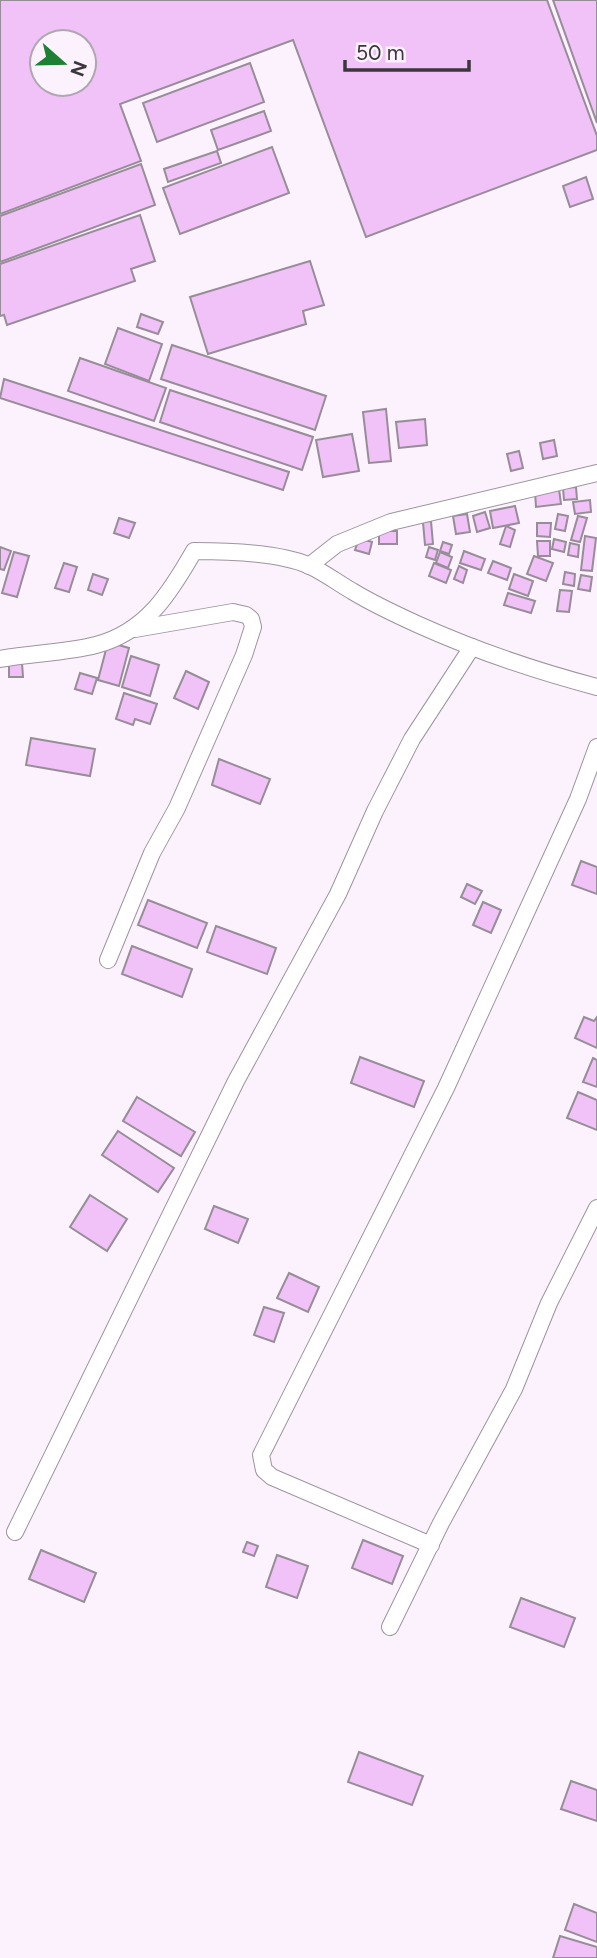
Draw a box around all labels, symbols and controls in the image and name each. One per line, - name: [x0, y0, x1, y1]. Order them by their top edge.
- north arrow: [28, 28, 98, 98]
- scale bar: [345, 28, 469, 72]
- text: 50 m: [356, 40, 405, 65]
- text: N: [65, 58, 92, 79]

